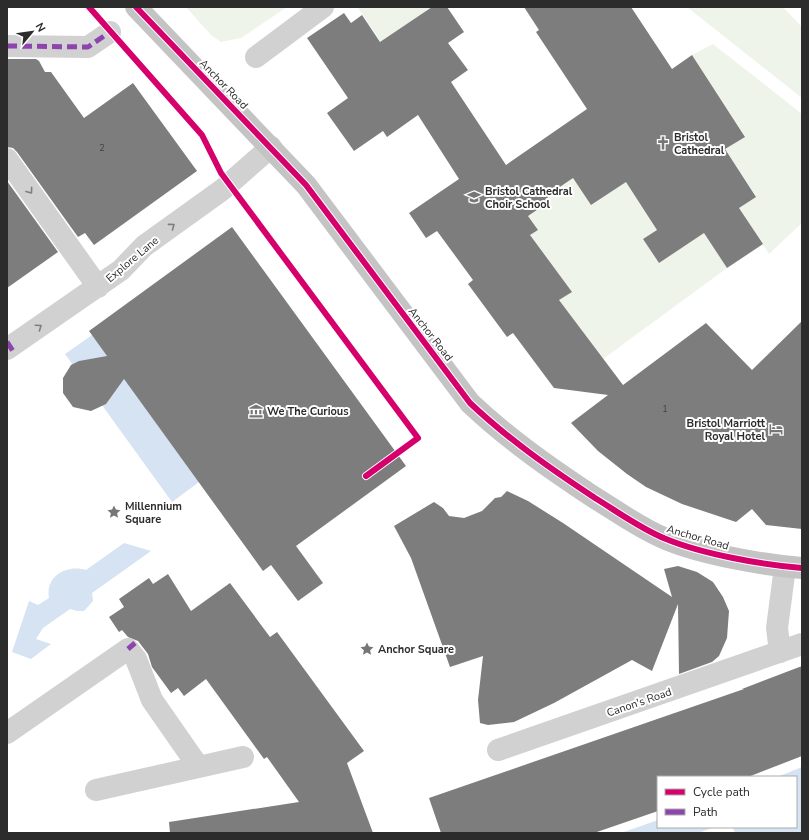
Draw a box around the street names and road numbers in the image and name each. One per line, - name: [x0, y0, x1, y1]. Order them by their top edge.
- street label: Anchor Road: [196, 56, 251, 113]
- street label: Explore Lane: [103, 233, 162, 286]
- street label: Anchor Road: [405, 304, 456, 364]
- street label: Anchor Road: [665, 521, 731, 554]
- street label: Canon's Road: [605, 684, 674, 721]

